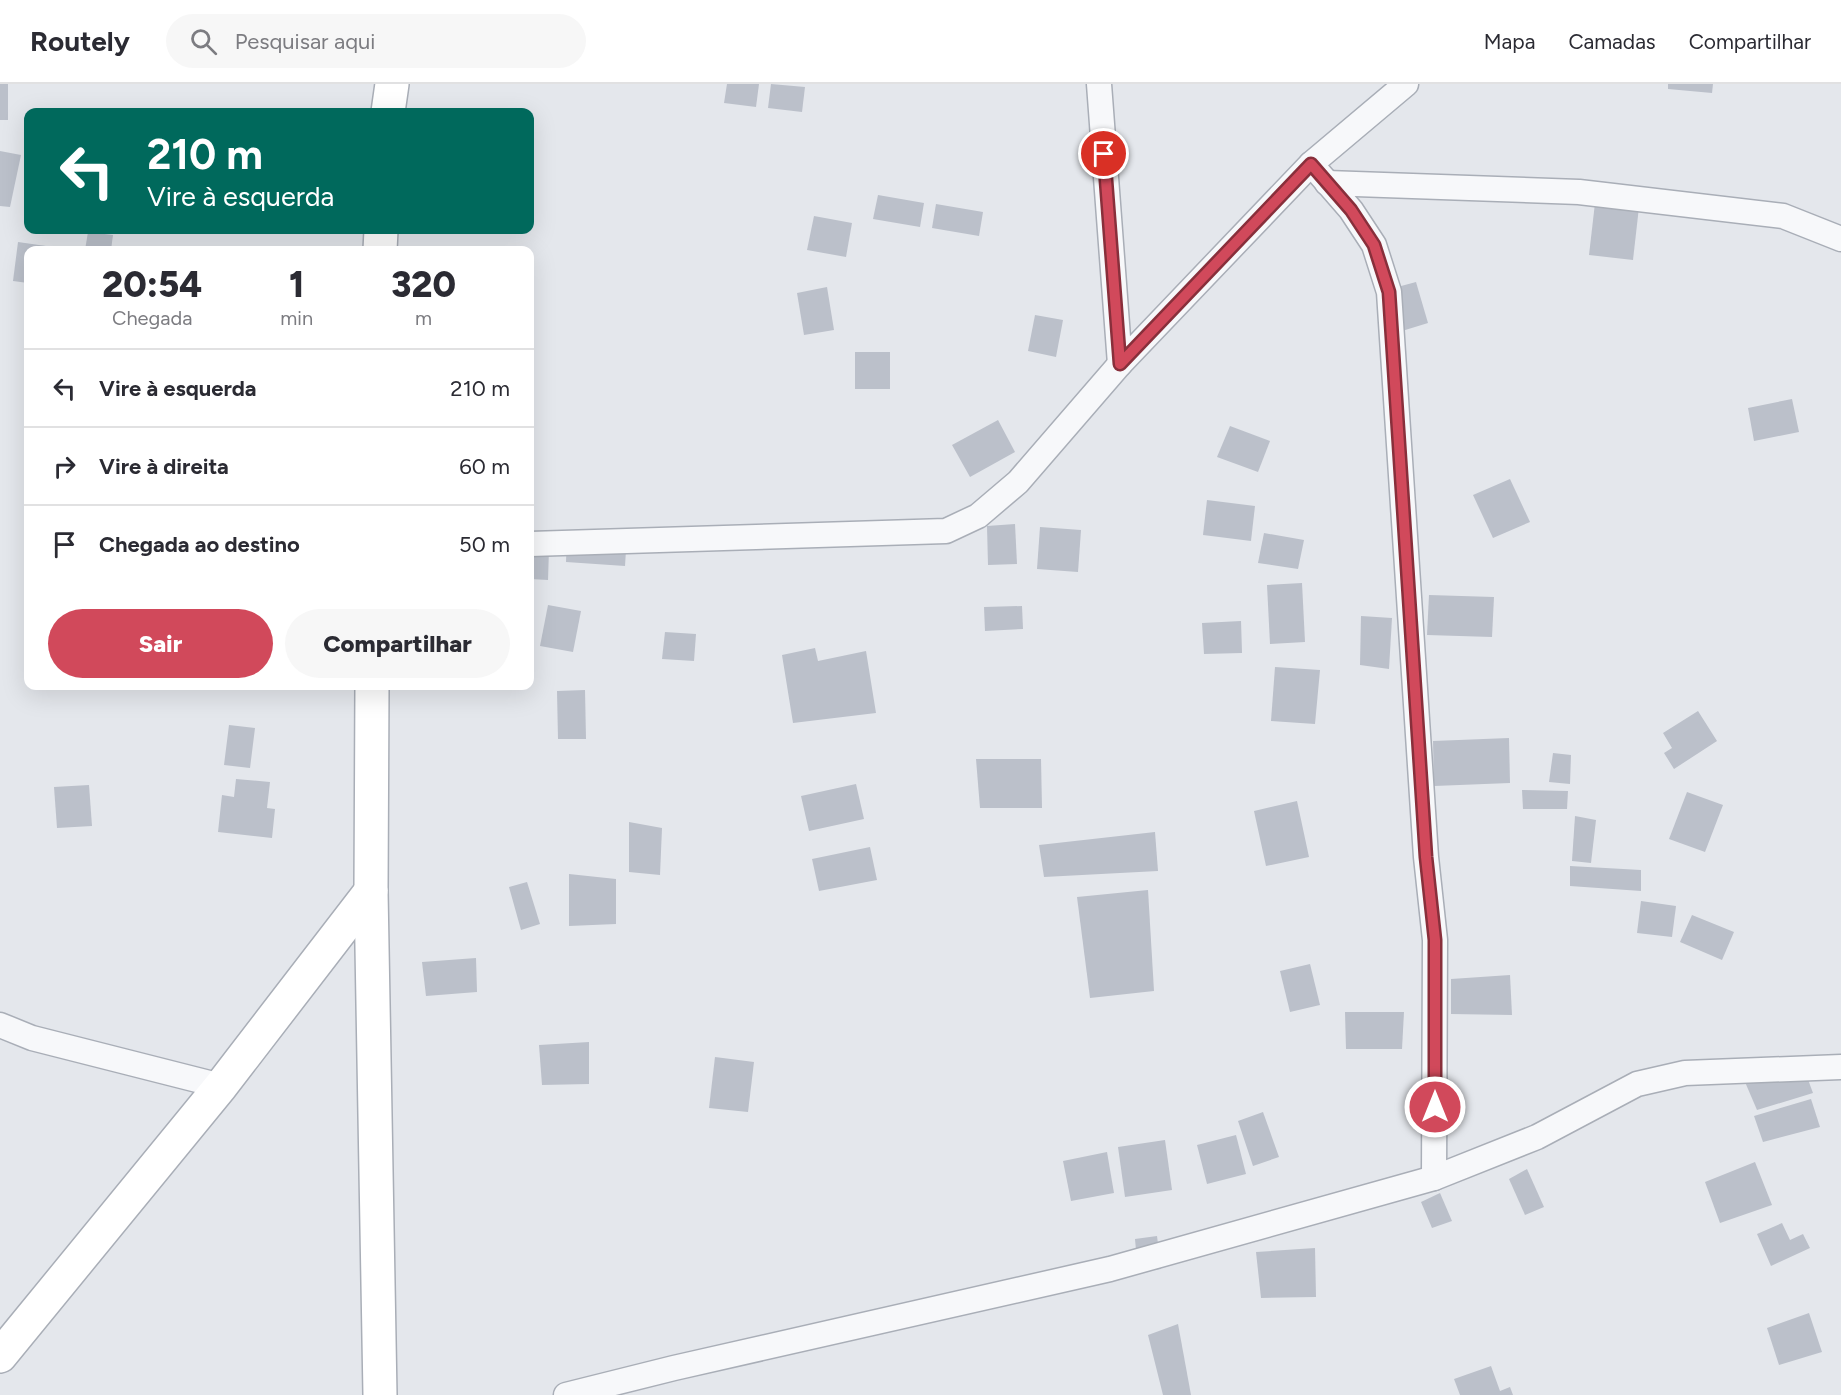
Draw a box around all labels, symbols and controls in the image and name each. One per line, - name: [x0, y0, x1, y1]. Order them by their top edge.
- search box: [166, 14, 586, 68]
- text: Routely: [30, 24, 130, 58]
- icon: search: [187, 25, 220, 58]
- text: Pesquisar aqui: [235, 28, 375, 55]
- text: Mapa: [1484, 29, 1535, 54]
- text: Camadas: [1568, 29, 1656, 54]
- text: Compartilhar: [1689, 29, 1811, 54]
- pin: [1078, 128, 1129, 179]
- text: 210 m: [147, 129, 263, 180]
- icon: left: [48, 132, 126, 210]
- icon: arrive: [1087, 137, 1120, 170]
- text: Vire à esquerda: [147, 180, 334, 213]
- text: 20:54: [102, 263, 202, 306]
- text: 1: [289, 263, 304, 306]
- text: 320: [391, 263, 456, 306]
- text: Chegada: [112, 306, 192, 330]
- text: min: [280, 306, 313, 330]
- text: m: [415, 306, 432, 330]
- icon: left: [48, 372, 81, 405]
- text: Vire à esquerda: [99, 375, 257, 402]
- text: 210 m: [450, 375, 510, 402]
- icon: right: [48, 450, 81, 483]
- text: Vire à direita: [99, 453, 229, 480]
- text: 60 m: [459, 453, 510, 480]
- icon: arrive: [48, 528, 81, 561]
- text: Chegada ao destino: [99, 531, 300, 558]
- text: 50 m: [459, 531, 510, 558]
- button: Sair: [48, 609, 273, 678]
- button: Compartilhar: [285, 609, 510, 678]
- position arrow: [1403, 1075, 1467, 1139]

